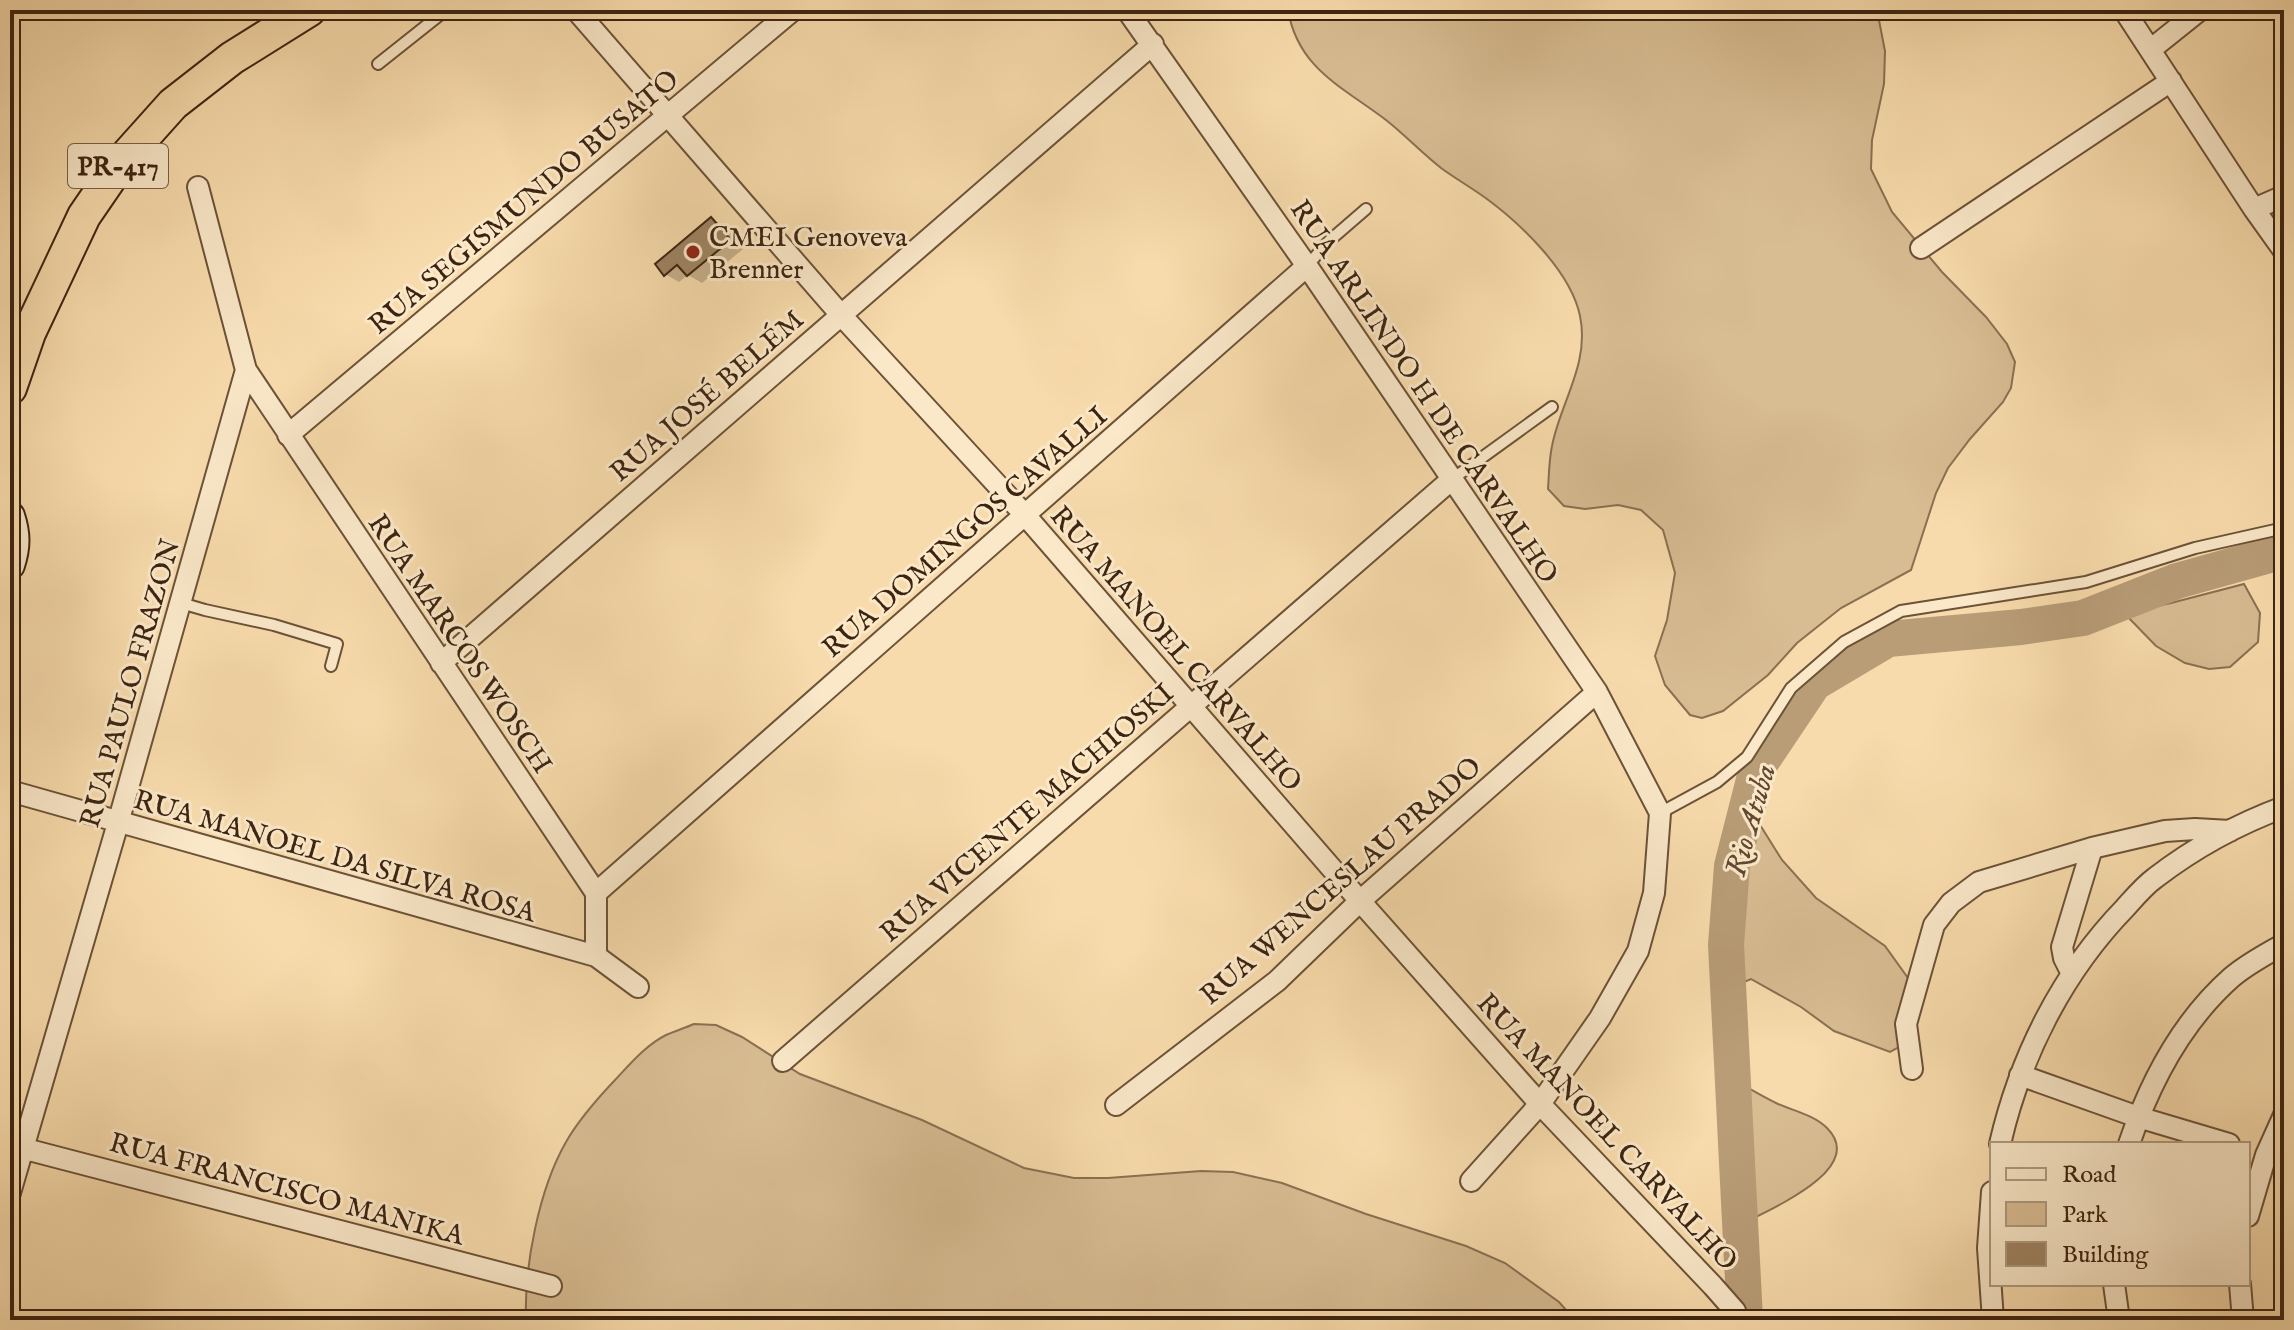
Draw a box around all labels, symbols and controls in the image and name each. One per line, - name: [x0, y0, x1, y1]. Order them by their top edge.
- street label: RUA SEGISMUNDO BUSATO: [363, 63, 687, 343]
- road number: PR-417: [68, 144, 168, 188]
- street label: RUA ARLINDO H DE CARVALHO: [1281, 194, 1565, 591]
- place label: CMEI Genoveva Brenner: [709, 221, 908, 288]
- marker: CMEI Genoveva Brenner: [684, 243, 702, 261]
- street label: RUA JOSÉ BELÉM: [603, 302, 812, 491]
- street label: RUA DOMINGOS CAVALLI: [816, 399, 1115, 666]
- street label: RUA MANOEL CARVALHO: [1042, 500, 1309, 800]
- street label: RUA MARCOS WOSCH: [359, 508, 559, 781]
- street label: RUA PAULO FRAZON: [73, 535, 189, 832]
- street label: RUA VICENTE MACHIOSKI: [874, 677, 1182, 951]
- street label: RUA WENCESLAU PRADO: [1194, 750, 1489, 1014]
- water label: Rio Atuba: [1718, 760, 1786, 881]
- street label: RUA MANOEL DA SILVA ROSA: [129, 783, 541, 932]
- street label: RUA MANOEL CARVALHO: [1468, 987, 1744, 1279]
- street label: RUA FRANCISCO MANIKA: [105, 1126, 469, 1255]
- legend: [1990, 1142, 2250, 1286]
- text: Road: [2062, 1160, 2116, 1191]
- text: Park: [2062, 1200, 2108, 1231]
- text: Building: [2062, 1240, 2149, 1271]

